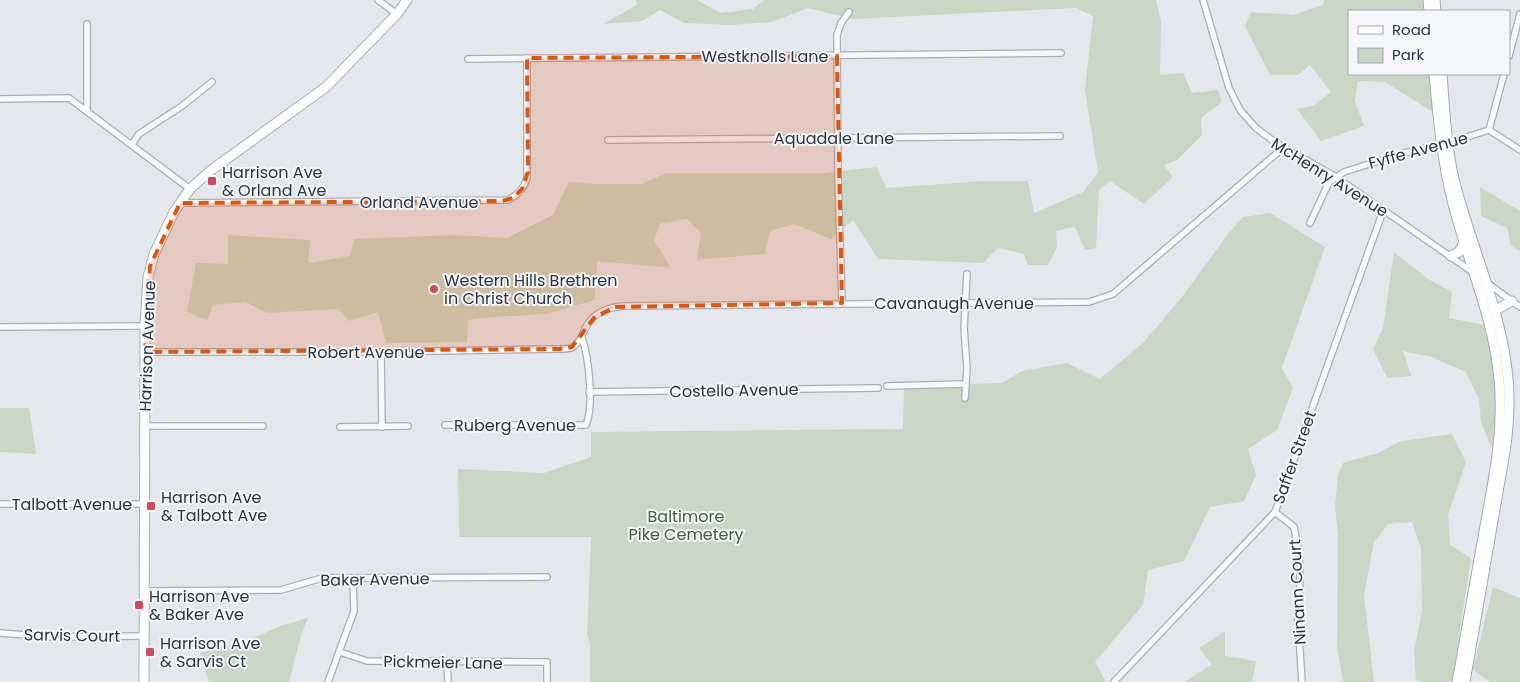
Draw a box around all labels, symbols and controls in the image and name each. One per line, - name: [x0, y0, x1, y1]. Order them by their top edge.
- legend: [1348, 10, 1510, 75]
- text: Road: [1392, 19, 1431, 40]
- text: Park: [1392, 44, 1424, 65]
- street label: Westknolls Lane: [702, 45, 828, 68]
- street label: Fyffe Avenue: [1366, 126, 1470, 175]
- street label: Aquadale Lane: [774, 127, 894, 150]
- street label: McHenry Avenue: [1267, 132, 1393, 223]
- place label: Harrison Ave & Orland Ave: [222, 161, 326, 202]
- marker: Harrison Ave & Orland Ave: [206, 175, 218, 187]
- street label: Orland Avenue: [360, 191, 478, 214]
- place label: Western Hills Brethren in Christ Church: [444, 269, 618, 310]
- street label: Harrison Avenue: [134, 280, 161, 412]
- marker: Western Hills Brethren in Christ Church: [428, 283, 440, 295]
- street label: Cavanaugh Avenue: [874, 292, 1034, 315]
- street label: Robert Avenue: [308, 341, 424, 364]
- street label: Costello Avenue: [669, 378, 799, 403]
- street label: Saffer Street: [1267, 407, 1322, 507]
- street label: Ruberg Avenue: [454, 414, 576, 437]
- place label: Harrison Ave & Talbott Ave: [161, 486, 267, 527]
- street label: Talbott Avenue: [12, 493, 132, 516]
- marker: Harrison Ave & Talbott Ave: [145, 500, 157, 512]
- park label: Baltimore Pike Cemetery: [628, 505, 744, 546]
- street label: Ninann Court: [1283, 538, 1312, 645]
- street label: Baker Avenue: [320, 567, 430, 592]
- place label: Harrison Ave & Baker Ave: [149, 585, 250, 626]
- marker: Harrison Ave & Baker Ave: [133, 599, 145, 611]
- street label: Sarvis Court: [24, 623, 121, 648]
- place label: Harrison Ave & Sarvis Ct: [160, 632, 261, 673]
- marker: Harrison Ave & Sarvis Ct: [144, 646, 156, 658]
- street label: Pickmeier Lane: [383, 650, 503, 675]

